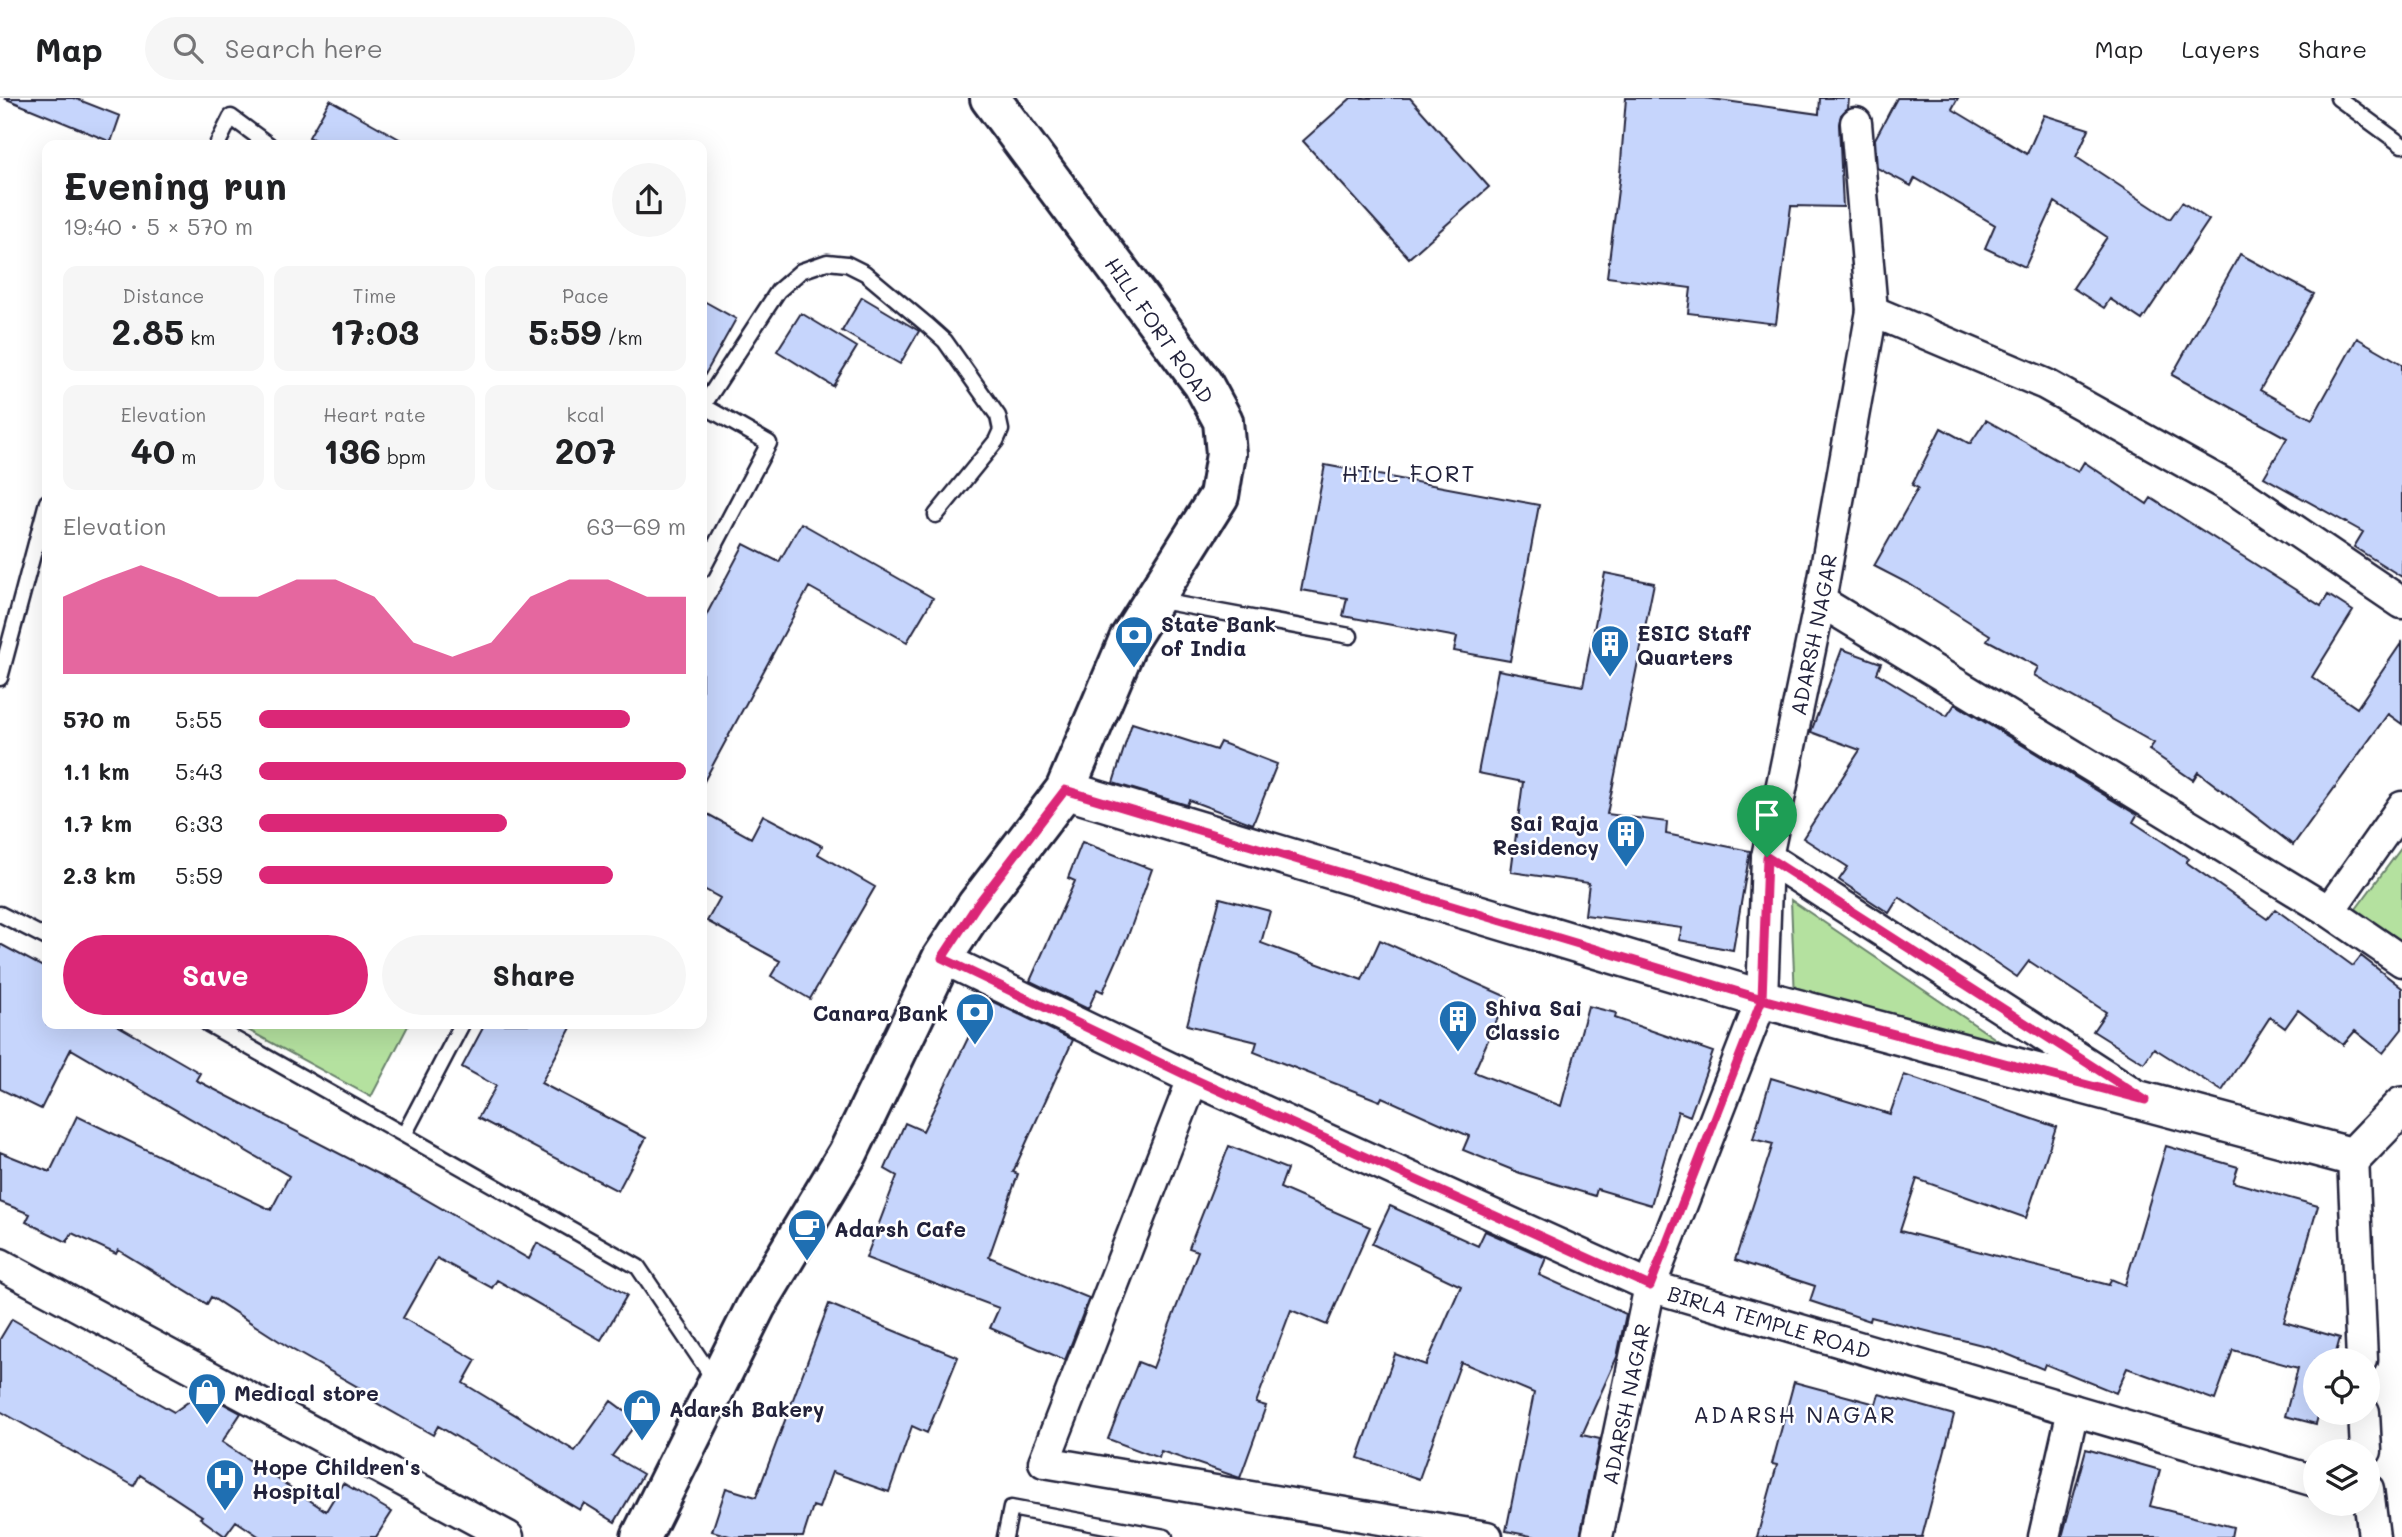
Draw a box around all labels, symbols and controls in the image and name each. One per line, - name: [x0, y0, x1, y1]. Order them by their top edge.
- search box: [145, 17, 635, 80]
- text: Map: [35, 27, 103, 70]
- icon: search: [169, 29, 207, 67]
- text: Search here: [225, 31, 383, 65]
- text: Map: [2095, 33, 2143, 64]
- text: Layers: [2181, 33, 2260, 64]
- text: Share: [2298, 33, 2367, 64]
- text: Evening run: [63, 160, 287, 210]
- button: share: [612, 163, 686, 237]
- text: 19:40 · 5 × 570 m: [63, 211, 253, 241]
- street label: HILL FORT ROAD: [1100, 252, 1220, 408]
- text: Distance: [123, 283, 204, 308]
- text: Time: [353, 283, 396, 308]
- text: Pace: [562, 283, 609, 308]
- text: 2.85: [112, 308, 184, 354]
- text: 17:03: [330, 308, 419, 354]
- text: 5:59: [528, 308, 601, 354]
- text: km: [184, 325, 215, 350]
- text: /km: [601, 325, 643, 350]
- text: Elevation: [121, 402, 206, 427]
- text: Heart rate: [323, 402, 426, 427]
- text: kcal: [567, 402, 604, 427]
- text: 40: [131, 427, 175, 473]
- text: 136: [323, 427, 381, 473]
- text: 207: [555, 427, 616, 473]
- text: m: [175, 444, 196, 469]
- text: bpm: [381, 444, 426, 469]
- district label: HILL FORT: [1342, 458, 1476, 488]
- text: Elevation: [63, 511, 166, 541]
- text: 63–69 m: [587, 511, 686, 541]
- street label: ADARSH NAGAR: [1783, 551, 1842, 718]
- place label: State Bank of India: [1161, 610, 1276, 661]
- bank icon: State Bank of India: [1113, 614, 1155, 669]
- place label: ESIC Staff Quarters: [1637, 619, 1752, 670]
- building icon: ESIC Staff Quarters: [1589, 623, 1631, 678]
- text: 570 m: [63, 704, 131, 734]
- text: 5:55: [175, 704, 222, 734]
- text: 1.1 km: [63, 756, 129, 786]
- text: 5:43: [175, 756, 223, 786]
- pin: [1737, 785, 1797, 857]
- icon: arrive: [1748, 796, 1786, 834]
- text: 1.7 km: [63, 808, 132, 838]
- text: 6:33: [175, 808, 223, 838]
- place label: Sai Raja Residency: [1492, 809, 1599, 861]
- building icon: Sai Raja Residency: [1605, 813, 1647, 868]
- text: 2.3 km: [63, 860, 136, 890]
- text: 5:59: [175, 860, 223, 890]
- button: Save: [63, 935, 368, 1015]
- button: Share: [382, 935, 686, 1015]
- bank icon: Canara Bank: [954, 991, 996, 1046]
- place label: Shiva Sai Classic: [1485, 994, 1582, 1045]
- building icon: Shiva Sai Classic: [1437, 998, 1479, 1053]
- place label: Canara Bank: [813, 999, 948, 1026]
- cafe icon: Adarsh Cafe: [786, 1207, 828, 1262]
- place label: Adarsh Cafe: [834, 1215, 966, 1242]
- street label: BIRLA TEMPLE ROAD: [1665, 1279, 1874, 1364]
- street label: ADARSH NAGAR: [1595, 1321, 1655, 1487]
- map controls: [2303, 1348, 2380, 1516]
- button: locate: [2303, 1348, 2380, 1425]
- shop icon: Medical store: [186, 1371, 228, 1426]
- place label: Medical store: [234, 1379, 379, 1406]
- shop icon: Adarsh Bakery: [621, 1387, 663, 1442]
- place label: Adarsh Bakery: [669, 1395, 824, 1423]
- district label: ADARSH NAGAR: [1693, 1399, 1897, 1429]
- button: layers: [2303, 1439, 2380, 1516]
- place label: Hope Children's Hospital: [252, 1453, 421, 1504]
- hospital icon: Hope Children's Hospital: [204, 1457, 246, 1512]

